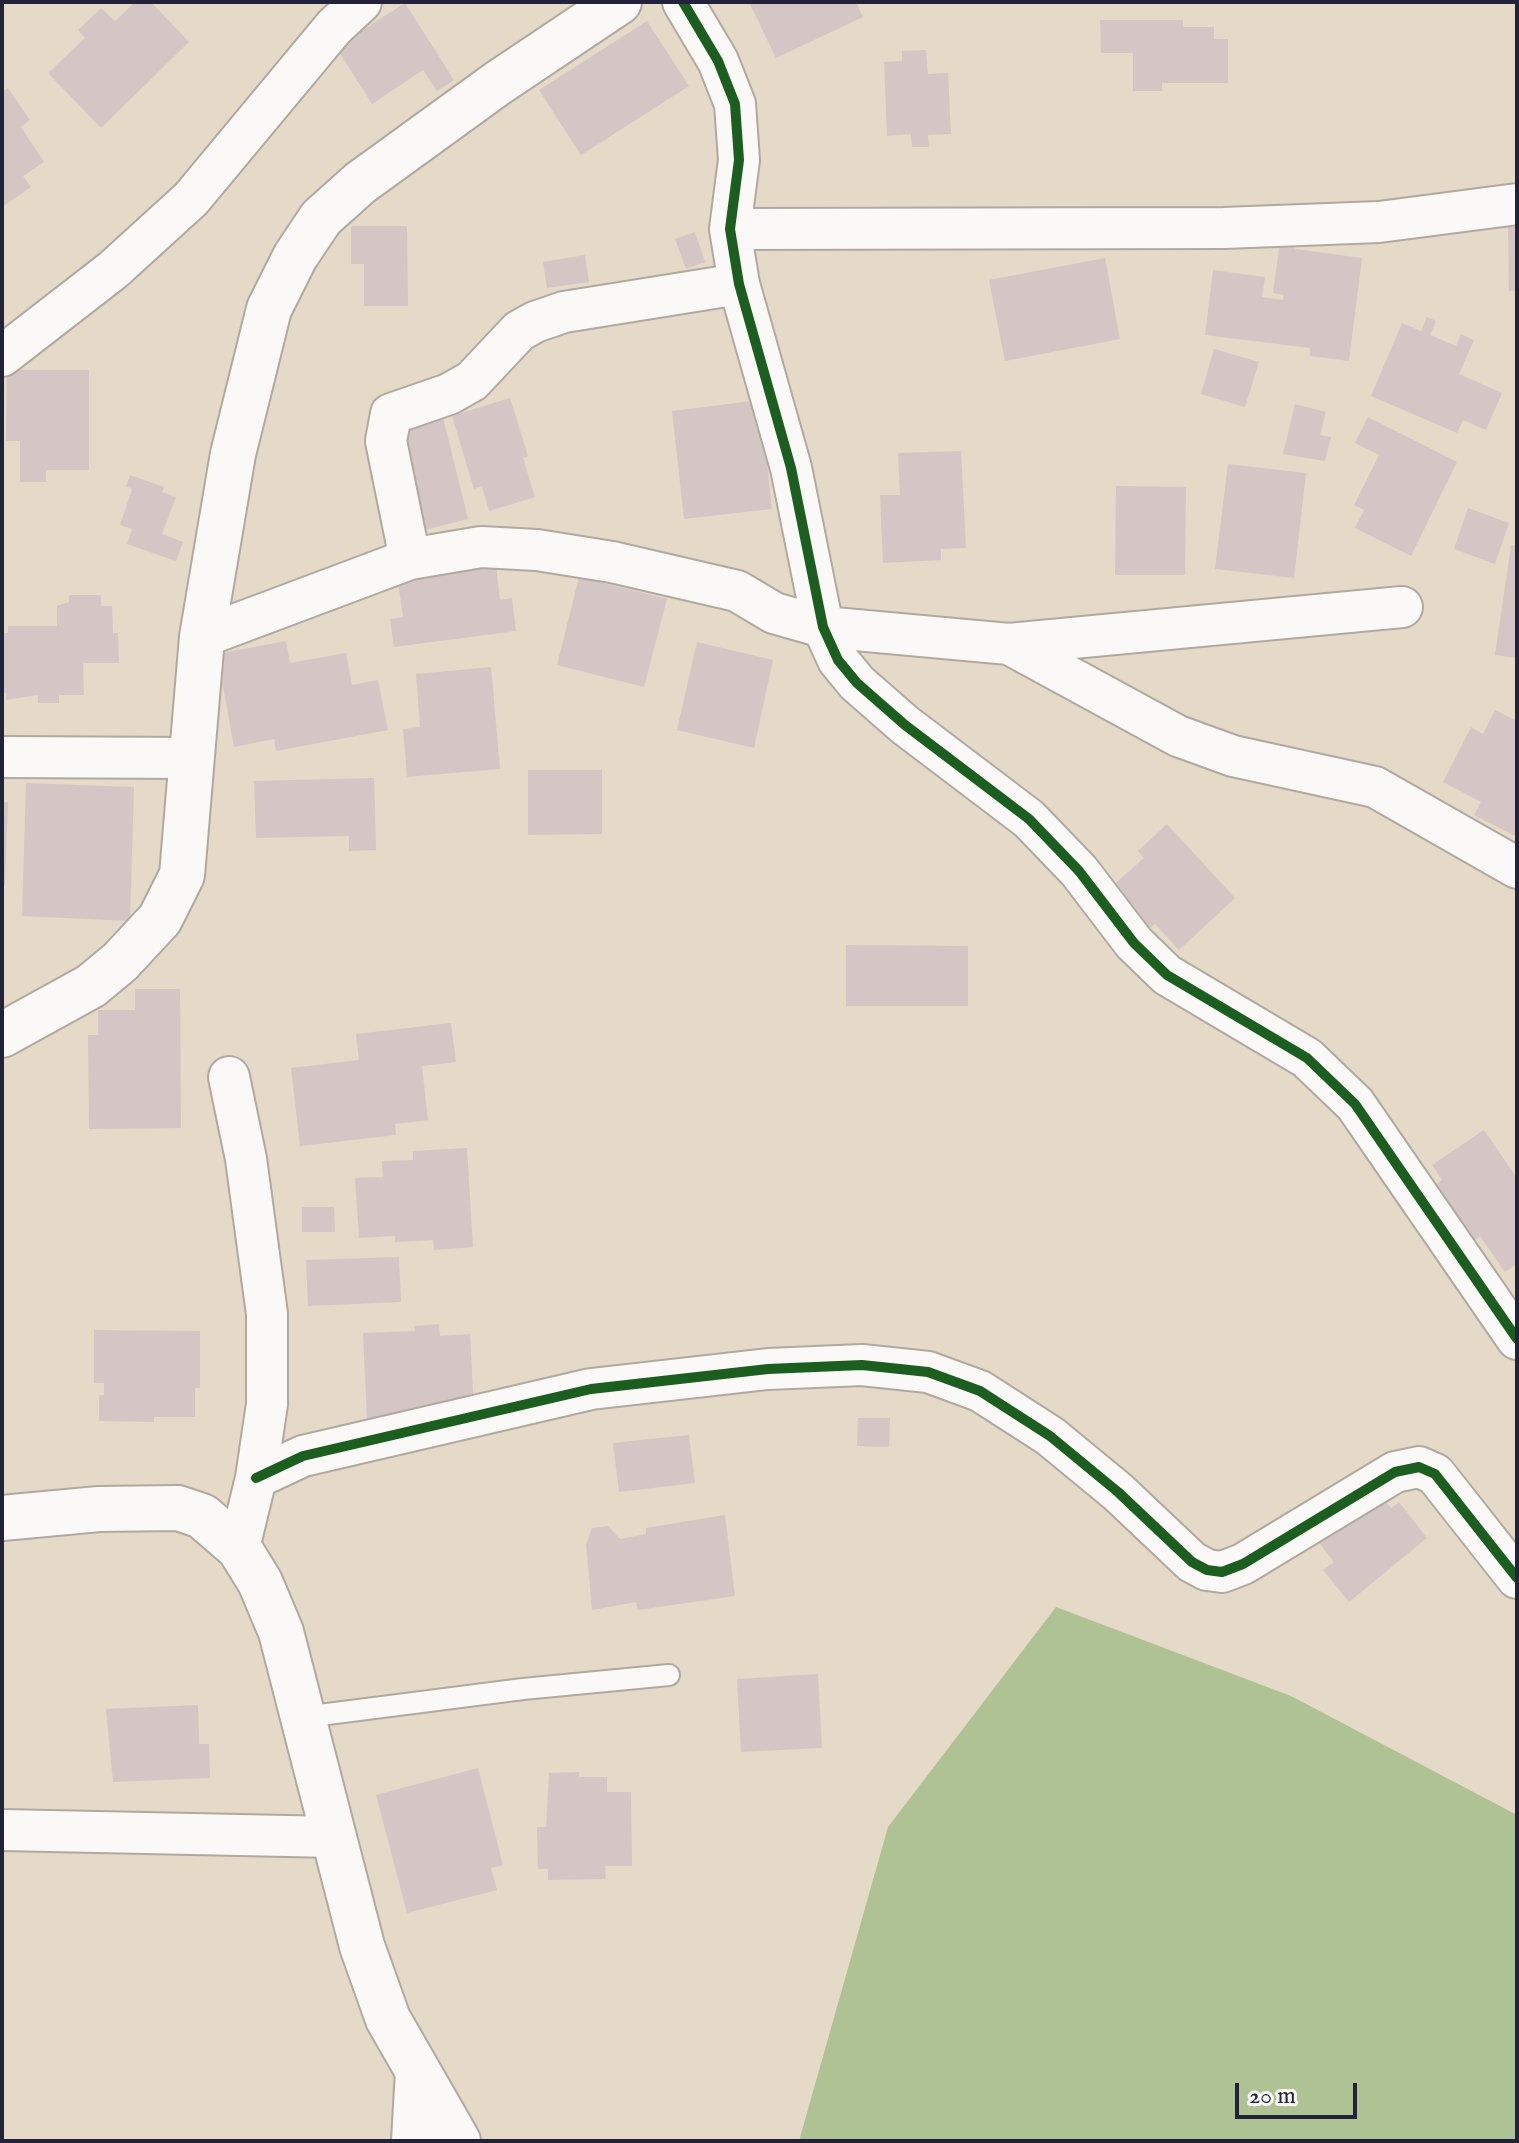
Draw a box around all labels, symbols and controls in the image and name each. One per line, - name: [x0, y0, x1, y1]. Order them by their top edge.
- scale bar: [1239, 2067, 1361, 2117]
- text: 20 m: [1249, 2081, 1296, 2112]

